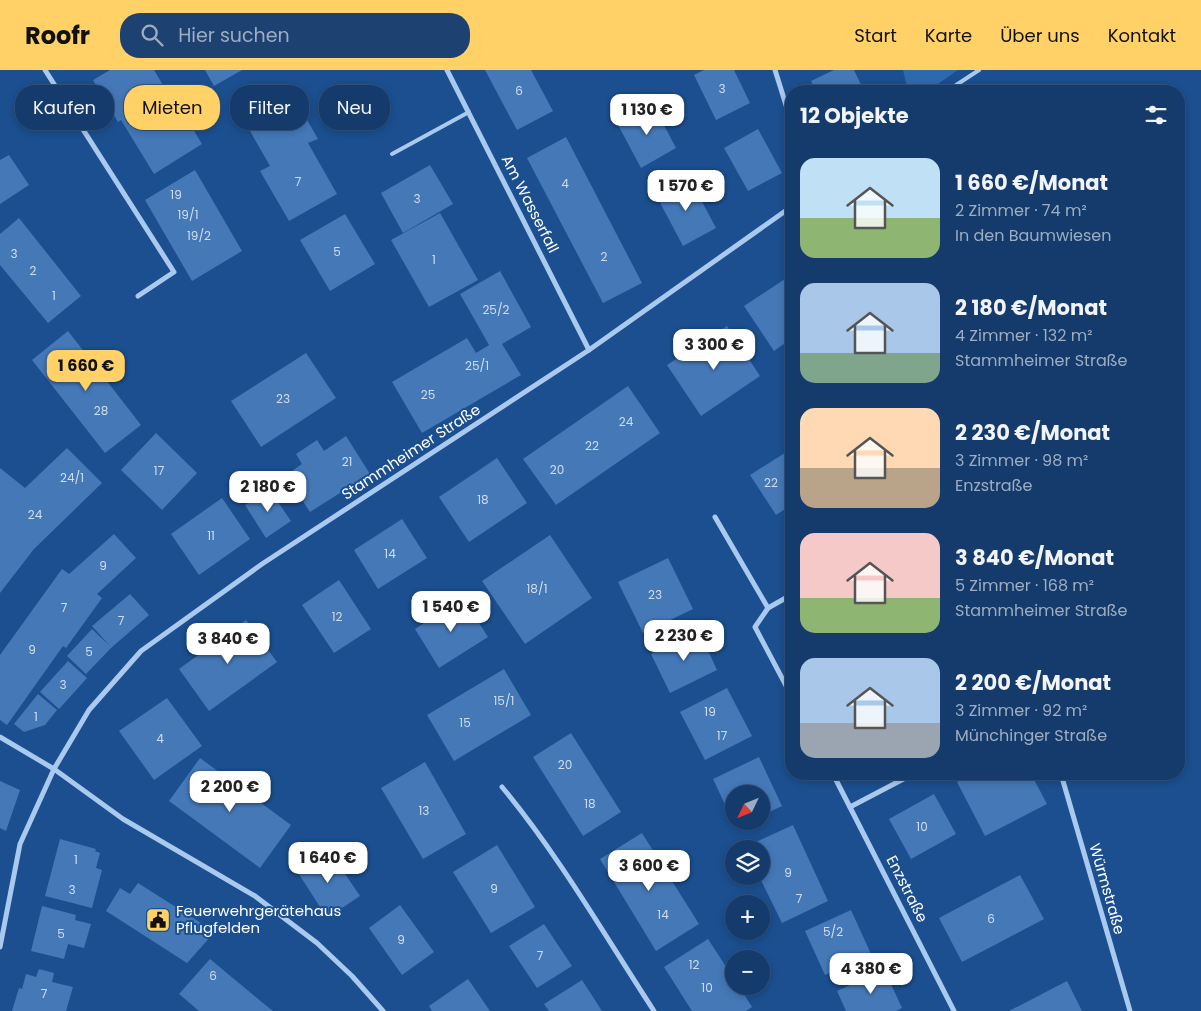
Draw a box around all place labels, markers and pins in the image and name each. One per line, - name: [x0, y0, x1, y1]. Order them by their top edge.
- pin: 1 130 €: [601, 93, 693, 136]
- pin: 1 570 €: [640, 170, 732, 212]
- pin: 3 300 €: [668, 328, 760, 371]
- pin: 1 660 €: [40, 350, 132, 392]
- pin: 2 180 €: [222, 470, 314, 513]
- pin: 1 540 €: [405, 590, 497, 633]
- pin: 2 230 €: [638, 620, 730, 662]
- pin: 3 840 €: [182, 622, 274, 665]
- pin: 2 200 €: [184, 770, 276, 813]
- pin: 1 640 €: [282, 842, 374, 884]
- pin: 3 600 €: [603, 850, 695, 892]
- place label: Feuerwehrgerätehaus Pflugfelden: [176, 900, 341, 938]
- public building icon: Feuerwehrgerätehaus Pflugfelden: [145, 907, 171, 933]
- pin: 4 380 €: [825, 952, 917, 995]

